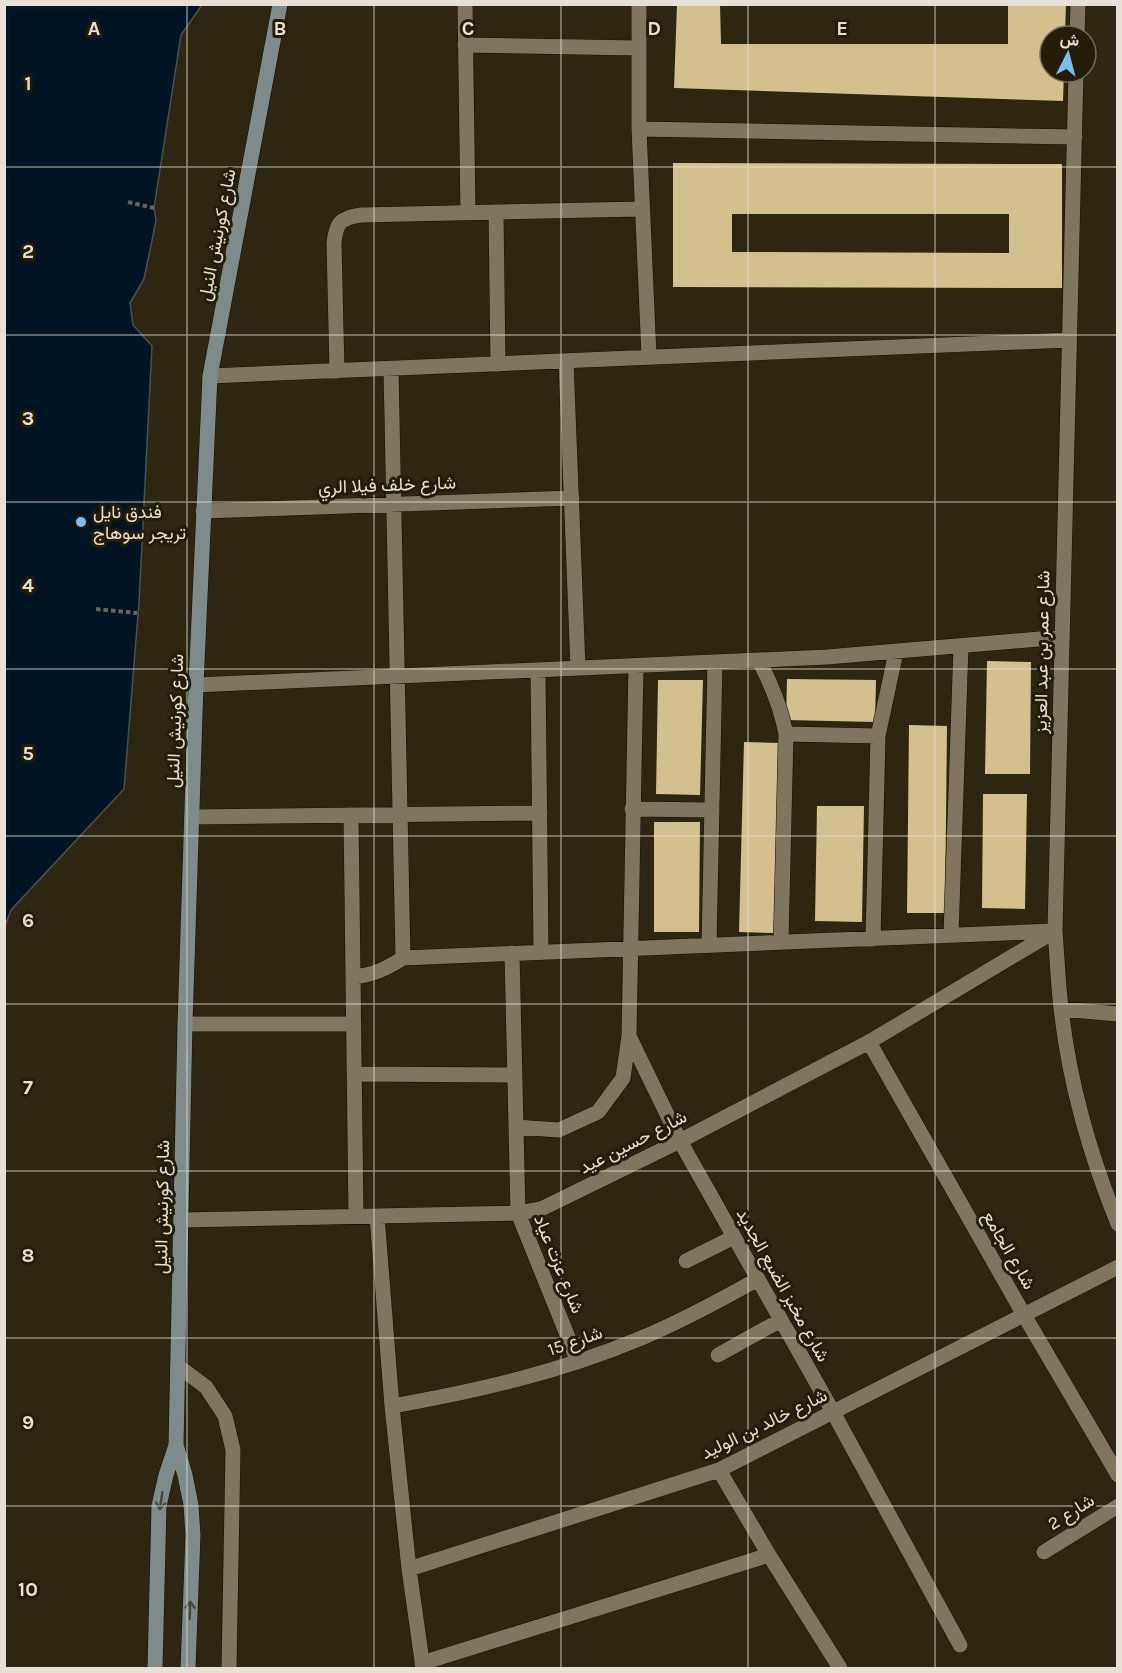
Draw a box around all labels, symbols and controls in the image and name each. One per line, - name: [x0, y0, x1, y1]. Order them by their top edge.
- text: A: [88, 17, 101, 40]
- text: B: [274, 17, 286, 40]
- text: C: [462, 17, 474, 40]
- text: D: [647, 17, 661, 40]
- text: E: [836, 17, 848, 40]
- north arrow: [1038, 24, 1098, 84]
- text: ش: [1059, 29, 1080, 50]
- text: 1: [24, 72, 32, 95]
- street label: شارع كورنيش النيل: [193, 167, 242, 303]
- text: 2: [22, 240, 34, 263]
- text: 3: [22, 407, 34, 430]
- street label: شارع خلف فيلا الري: [318, 472, 457, 502]
- place label: فندق نايل تريجر سوهاج: [93, 501, 186, 545]
- marker: فندق نايل تريجر سوهاج: [74, 515, 88, 529]
- street label: شارع عمر بن عبد العزيز: [1030, 570, 1055, 735]
- text: 4: [22, 574, 34, 597]
- street label: شارع كورنيش النيل: [162, 654, 189, 788]
- text: 5: [22, 742, 34, 765]
- text: 6: [22, 909, 34, 932]
- text: 7: [23, 1076, 33, 1099]
- street label: شارع حسين عيد: [576, 1105, 691, 1179]
- street label: شارع كورنيش النيل: [150, 1140, 175, 1274]
- street label: شارع مخبز الضبع الجديد: [731, 1204, 834, 1366]
- street label: شارع الجامع: [977, 1207, 1040, 1294]
- street label: شارع عزت عياد: [528, 1211, 589, 1317]
- text: 8: [22, 1244, 34, 1267]
- street label: شارع 15: [545, 1321, 606, 1362]
- street label: شارع خالد بن الوليد: [697, 1384, 831, 1465]
- text: 9: [22, 1411, 34, 1434]
- street label: شارع 2: [1044, 1489, 1099, 1536]
- one-way arrow: [155, 1491, 166, 1511]
- text: 10: [18, 1578, 38, 1601]
- one-way arrow: [184, 1601, 196, 1621]

